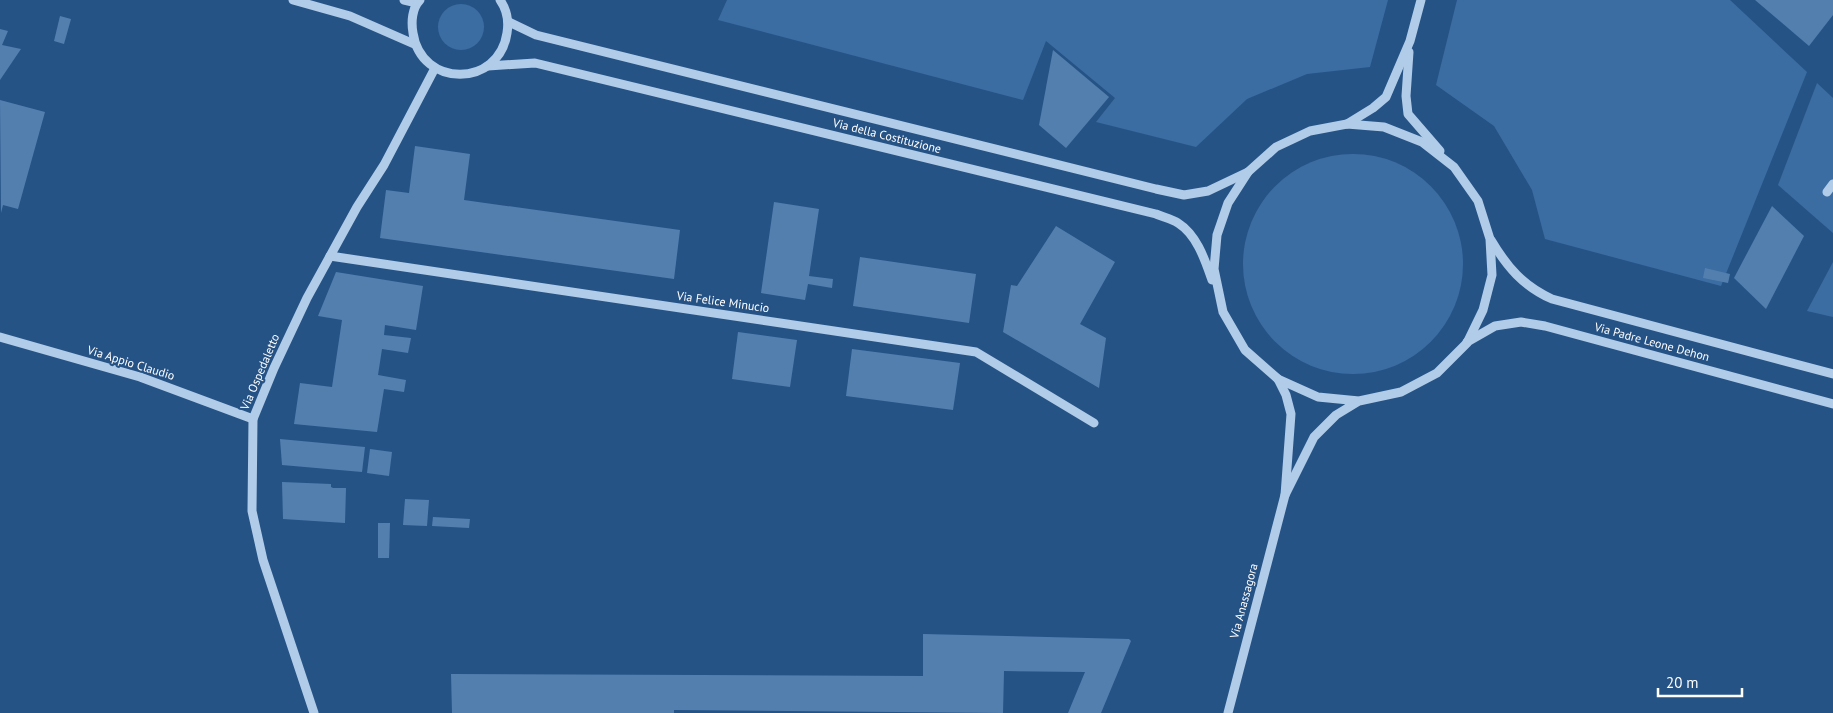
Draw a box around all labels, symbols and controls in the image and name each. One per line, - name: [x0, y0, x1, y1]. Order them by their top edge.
- street label: Via della Costituzione: [830, 115, 943, 156]
- street label: Via Felice Minucio: [675, 287, 770, 315]
- street label: Via Padre Leone Dehon: [1592, 319, 1711, 364]
- street label: Via Ospedaletto: [236, 331, 282, 413]
- street label: Via Appio Claudio: [85, 342, 177, 383]
- street label: Via Anassagora: [1226, 562, 1261, 641]
- scale bar: [1658, 666, 1742, 698]
- text: 20 m: [1666, 673, 1699, 692]

